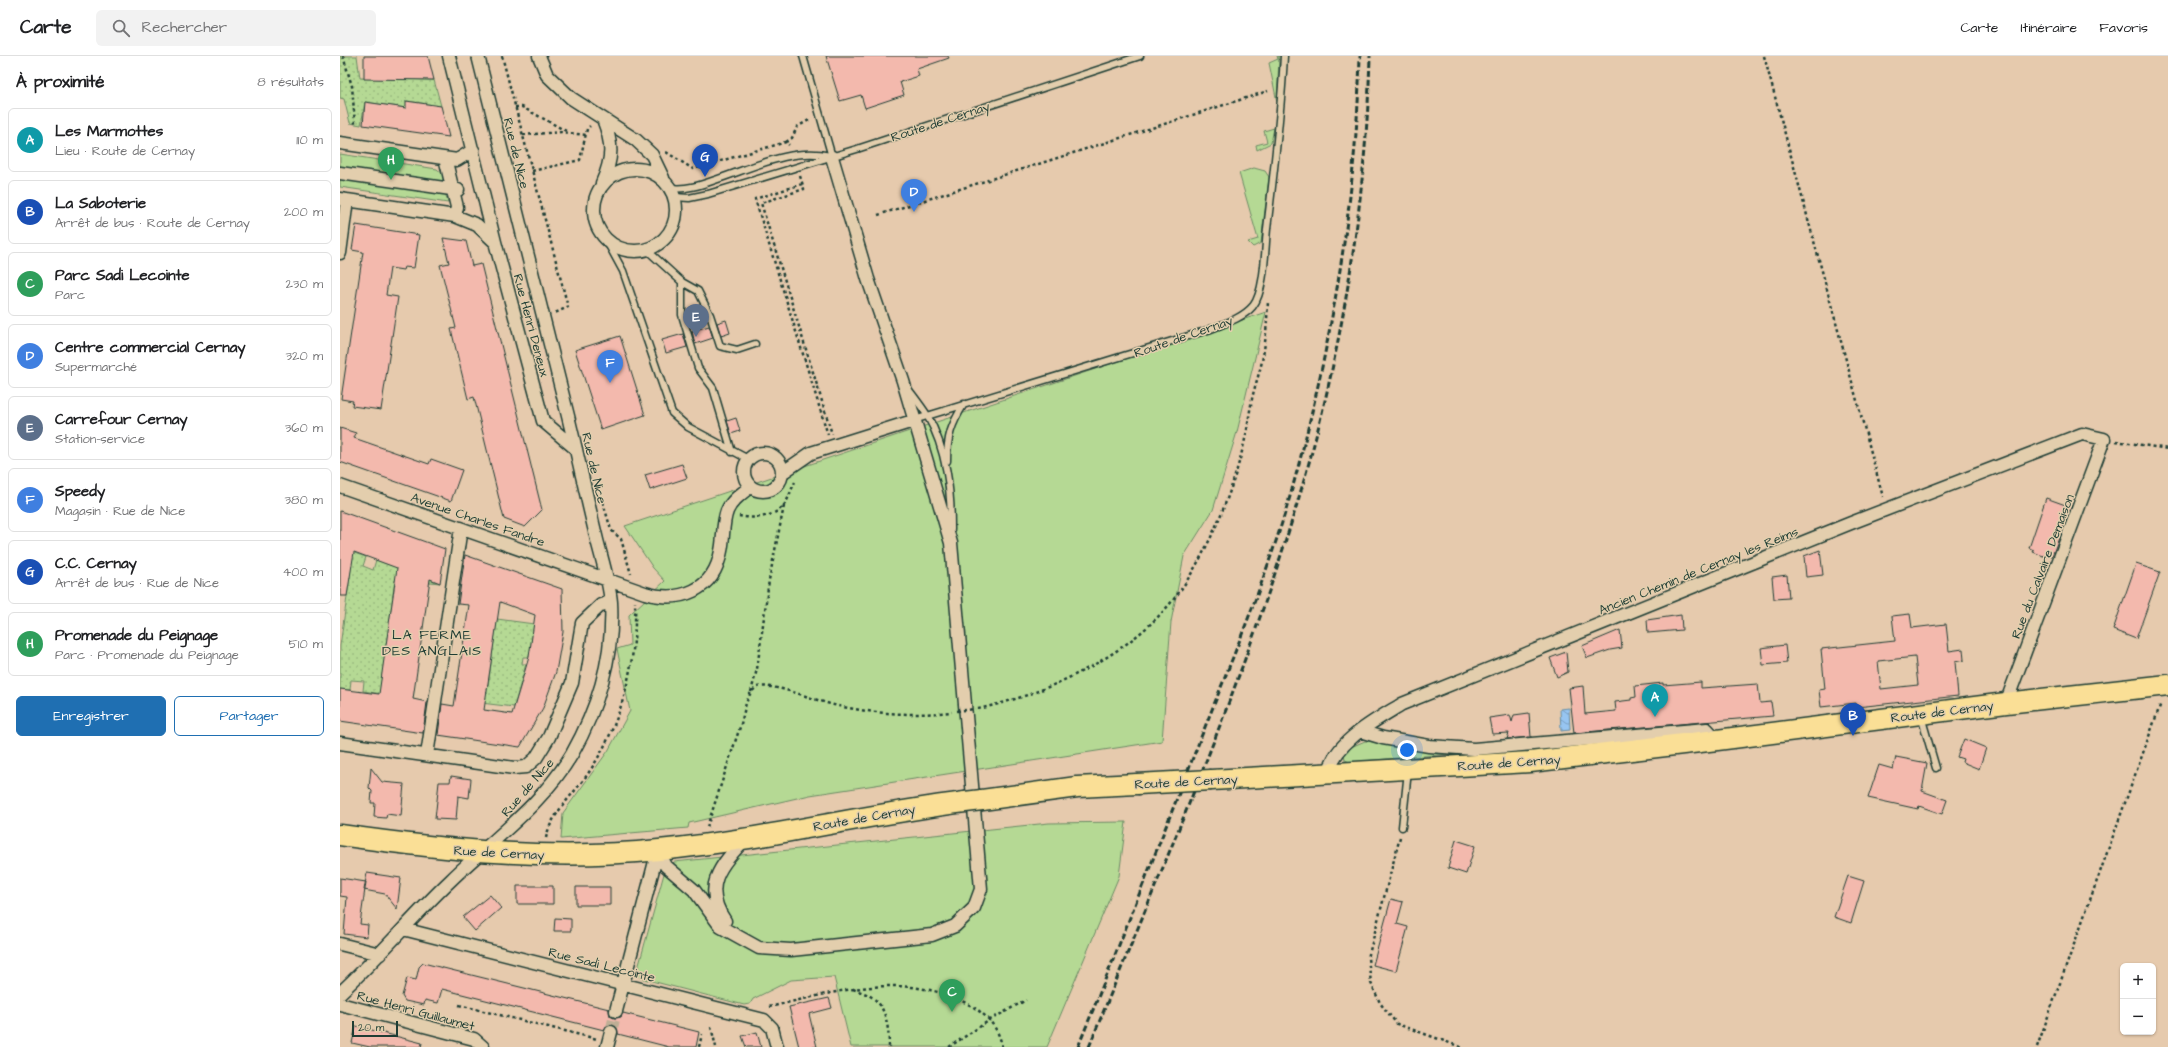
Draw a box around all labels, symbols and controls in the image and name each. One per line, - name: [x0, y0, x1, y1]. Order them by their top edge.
- search box: [96, 10, 376, 46]
- text: Carte: [20, 14, 72, 41]
- icon: search: [110, 17, 132, 39]
- text: Rechercher: [142, 17, 227, 38]
- text: Carte: [1960, 18, 1998, 38]
- text: Itinéraire: [2020, 18, 2077, 38]
- text: Favoris: [2099, 18, 2148, 38]
- text: À proximité: [16, 70, 105, 94]
- text: 8 résultats: [257, 73, 324, 91]
- street label: Route de Cernay: [888, 97, 992, 147]
- street label: Rue de Nice: [499, 116, 534, 191]
- text: Les Marmottes: [55, 121, 163, 142]
- text: A: [26, 131, 34, 149]
- text: 110 m: [296, 131, 323, 149]
- text: Lieu · Route de Cernay: [55, 142, 195, 160]
- pin: G: [692, 144, 718, 177]
- pin: H: [378, 147, 404, 180]
- pin: D: [901, 179, 927, 212]
- text: La Saboterie: [55, 193, 146, 214]
- text: B: [25, 203, 35, 221]
- text: 200 m: [284, 203, 323, 221]
- text: Arrêt de bus · Route de Cernay: [55, 214, 250, 232]
- text: Parc Sadi Lecointe: [55, 265, 190, 286]
- street label: Rue Henri Deneux: [509, 272, 554, 379]
- text: C: [25, 275, 35, 293]
- text: 230 m: [285, 275, 323, 293]
- text: Parc: [55, 286, 85, 304]
- pin: E: [683, 304, 709, 337]
- street label: Route de Cernay: [1132, 312, 1235, 363]
- text: Centre commercial Cernay: [55, 337, 246, 358]
- text: D: [26, 347, 34, 365]
- text: 320 m: [285, 347, 323, 365]
- pin: F: [597, 350, 623, 383]
- text: Supermarché: [55, 358, 137, 376]
- text: Carrefour Cernay: [55, 409, 188, 430]
- text: E: [26, 419, 34, 437]
- text: 360 m: [285, 419, 323, 437]
- text: Station-service: [55, 430, 145, 448]
- street label: Rue de Nice: [577, 431, 611, 506]
- text: Speedy: [55, 481, 105, 502]
- street label: Avenue Charles Fandre: [408, 489, 547, 551]
- text: F: [25, 491, 35, 509]
- text: 380 m: [284, 491, 323, 509]
- street label: Rue du Calvaire Demaison: [2007, 491, 2079, 641]
- text: Magasin · Rue de Nice: [55, 502, 185, 520]
- street label: Ancien Chemin de Cernay les Reims: [1596, 522, 1802, 620]
- text: C.C. Cernay: [55, 553, 137, 574]
- text: G: [25, 563, 35, 581]
- text: 400 m: [282, 563, 323, 581]
- text: Arrêt de bus · Rue de Nice: [55, 574, 219, 592]
- text: Promenade du Peignage: [55, 625, 218, 646]
- district label: LA FERME DES ANGLAIS: [382, 625, 482, 661]
- text: H: [26, 635, 34, 653]
- text: 510 m: [289, 635, 323, 653]
- text: Parc · Promenade du Peignage: [55, 646, 239, 664]
- pin: A: [1642, 684, 1668, 717]
- button: Enregistrer: [16, 696, 166, 736]
- button: Partager: [174, 696, 324, 736]
- street label: Route de Cernay: [1890, 697, 1995, 728]
- pin: B: [1840, 703, 1866, 736]
- your location: [1397, 740, 1417, 760]
- street label: Route de Cernay: [1457, 750, 1561, 777]
- street label: Rue de Nice: [497, 754, 558, 821]
- street label: Route de Cernay: [1134, 770, 1238, 795]
- street label: Route de Cernay: [812, 800, 917, 837]
- street label: Rue de Cernay: [453, 842, 545, 865]
- street label: Rue Sadi Lecointe: [547, 943, 657, 987]
- map controls: [2120, 963, 2156, 1035]
- button: +: [2120, 963, 2156, 999]
- pin: C: [939, 979, 965, 1012]
- street label: Rue Henri Guillaumet: [355, 987, 477, 1036]
- button: −: [2120, 999, 2156, 1035]
- scale bar: [352, 1019, 398, 1038]
- text: 20 m: [358, 1020, 384, 1035]

